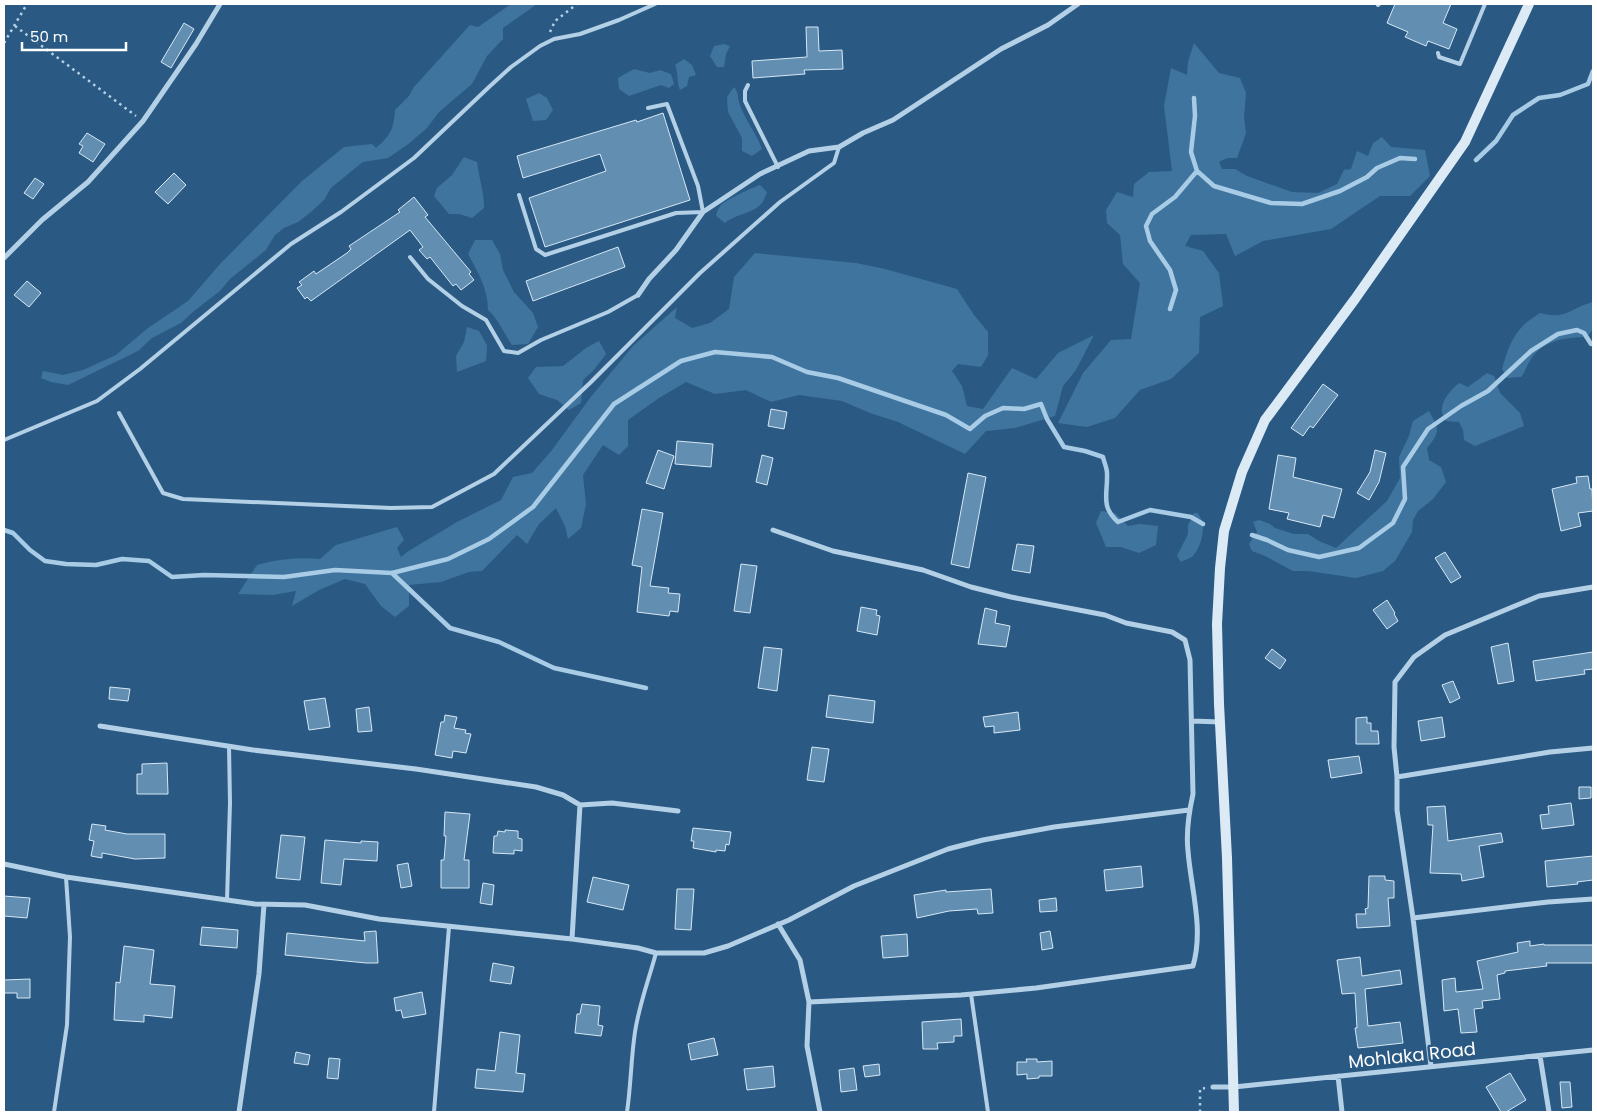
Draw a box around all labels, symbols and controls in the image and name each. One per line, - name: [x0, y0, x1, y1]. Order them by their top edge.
- scale bar: [22, 20, 126, 52]
- text: 50 m: [30, 26, 68, 47]
- street label: Mohlaka Road: [1347, 1036, 1477, 1074]

